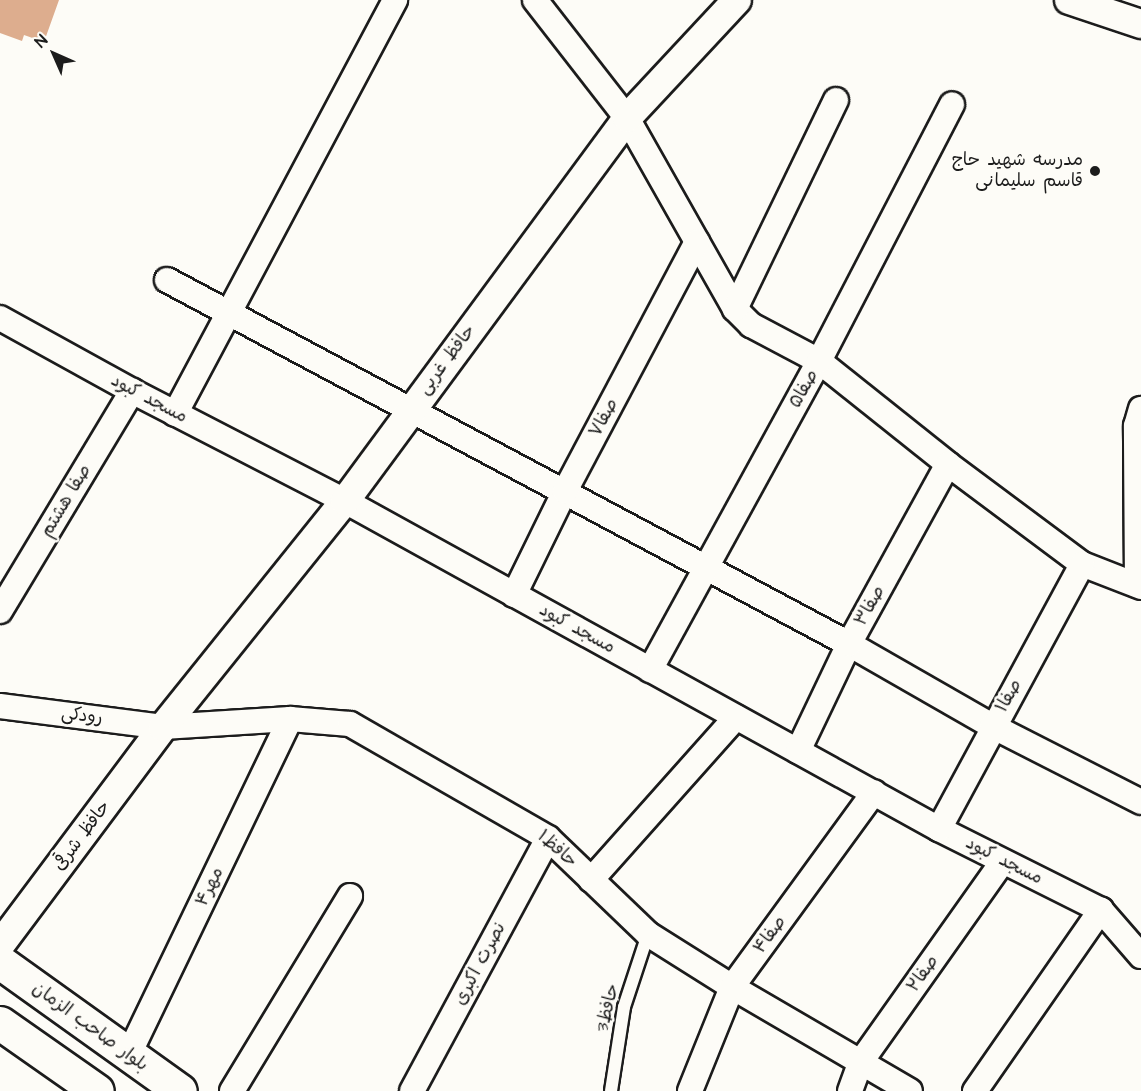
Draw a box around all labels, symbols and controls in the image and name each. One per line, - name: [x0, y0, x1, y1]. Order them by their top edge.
- north arrow: [24, 24, 84, 84]
- text: N: [30, 30, 53, 53]
- place label: مدرسه شهید حاج قاسم سلیمانی: [952, 150, 1083, 192]
- marker: مدرسه شهید حاج قاسم سلیمانی: [1088, 164, 1102, 178]
- street label: حافظ غربی: [414, 321, 480, 399]
- street label: صفا۵: [785, 366, 823, 412]
- street label: مسجد کبود: [107, 370, 191, 428]
- street label: صفا۷: [585, 395, 623, 441]
- street label: صفا هشتم: [36, 461, 96, 541]
- street label: صفا۳: [850, 582, 890, 630]
- street label: مسجد کبود: [535, 599, 619, 659]
- street label: صفا۱: [991, 676, 1027, 716]
- street label: رودکی: [60, 703, 104, 729]
- street label: حافظ شرقی: [49, 797, 115, 875]
- street label: حافظ۱: [533, 826, 581, 872]
- street label: مسجد کبود: [962, 832, 1046, 890]
- street label: مهر۴: [191, 864, 229, 910]
- street label: صفا۴: [749, 912, 791, 958]
- street label: نصرت اکبری: [449, 919, 511, 1009]
- street label: صفا۲: [903, 951, 943, 997]
- street label: بلوار صاحب الزمان: [28, 978, 152, 1076]
- street label: حافظ3: [592, 982, 624, 1034]

